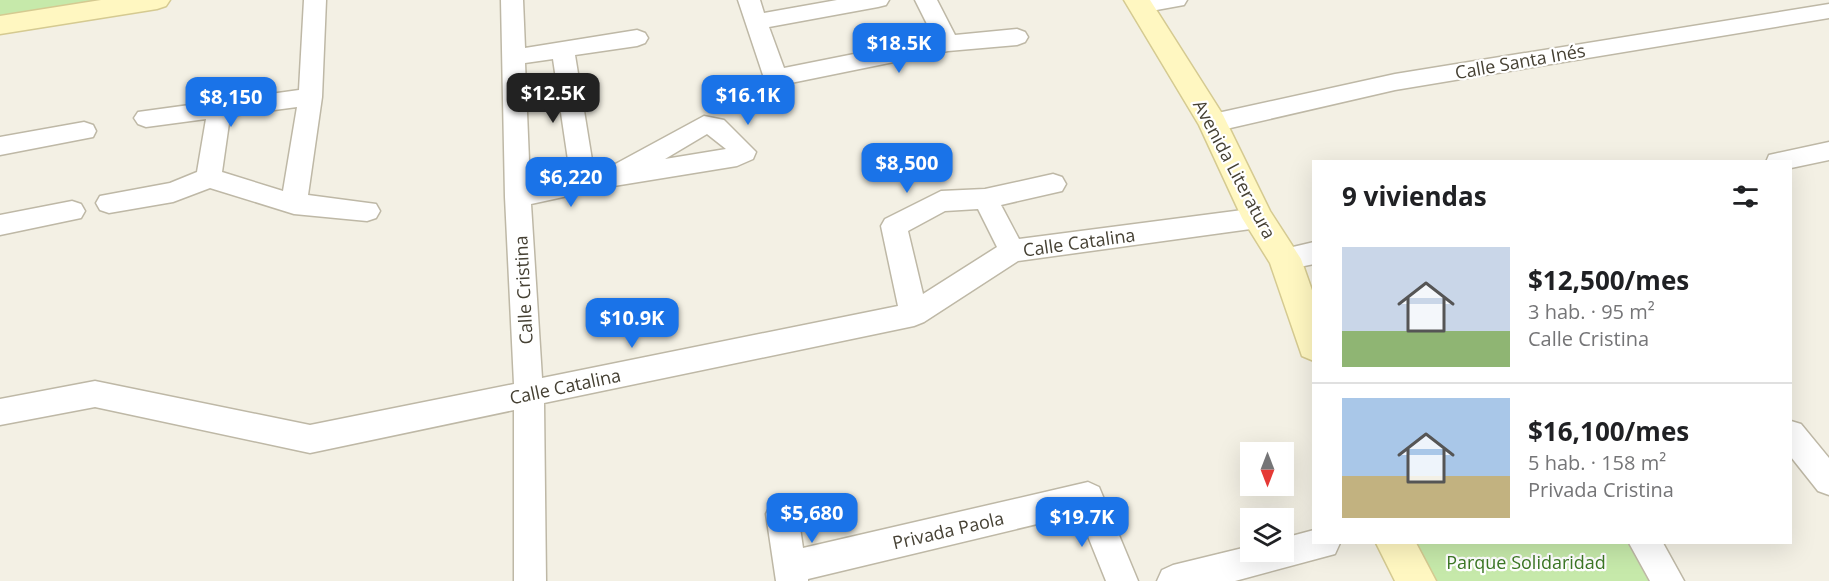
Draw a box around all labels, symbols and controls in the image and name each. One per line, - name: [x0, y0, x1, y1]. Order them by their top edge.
- pin: $18.5K: [850, 23, 948, 74]
- text: $18.5K: [867, 29, 931, 56]
- street label: Calle Santa Inés: [1453, 38, 1587, 84]
- pin: $12.5K: [504, 73, 602, 124]
- pin: $16.1K: [699, 75, 797, 126]
- pin: $8,150: [182, 77, 280, 128]
- text: $12.5K: [521, 79, 585, 106]
- text: $16.1K: [716, 81, 780, 108]
- text: $8,150: [200, 83, 262, 110]
- street label: Avenida Literatura: [1188, 95, 1282, 243]
- pin: $8,500: [858, 143, 956, 194]
- text: $8,500: [876, 149, 938, 176]
- pin: $6,220: [522, 157, 620, 208]
- text: $6,220: [540, 163, 602, 190]
- text: 9 viviendas: [1342, 178, 1487, 214]
- icon: filters: [1729, 180, 1762, 213]
- street label: Calle Catalina: [1021, 222, 1137, 262]
- street label: Calle Cristina: [508, 235, 538, 345]
- text: $12,500/mes: [1528, 262, 1689, 298]
- icon: home: [1390, 271, 1462, 343]
- pin: $10.9K: [583, 298, 681, 349]
- text: 3 hab. · 95 m²: [1528, 298, 1655, 325]
- text: $10.9K: [600, 304, 664, 331]
- text: Calle Cristina: [1528, 325, 1649, 352]
- street label: Calle Catalina: [507, 363, 623, 409]
- text: $16,100/mes: [1528, 413, 1689, 449]
- icon: home: [1390, 422, 1462, 494]
- north arrow: [1240, 442, 1294, 496]
- map controls: [1240, 442, 1294, 562]
- text: 5 hab. · 158 m²: [1528, 449, 1666, 476]
- text: Privada Cristina: [1528, 476, 1674, 503]
- pin: $5,680: [763, 493, 861, 544]
- pin: $19.7K: [1033, 497, 1131, 548]
- text: $5,680: [781, 499, 843, 526]
- text: $19.7K: [1050, 503, 1114, 530]
- street label: Privada Paola: [890, 506, 1006, 554]
- button: layers: [1240, 508, 1294, 562]
- park label: Parque Solidaridad: [1446, 550, 1606, 574]

